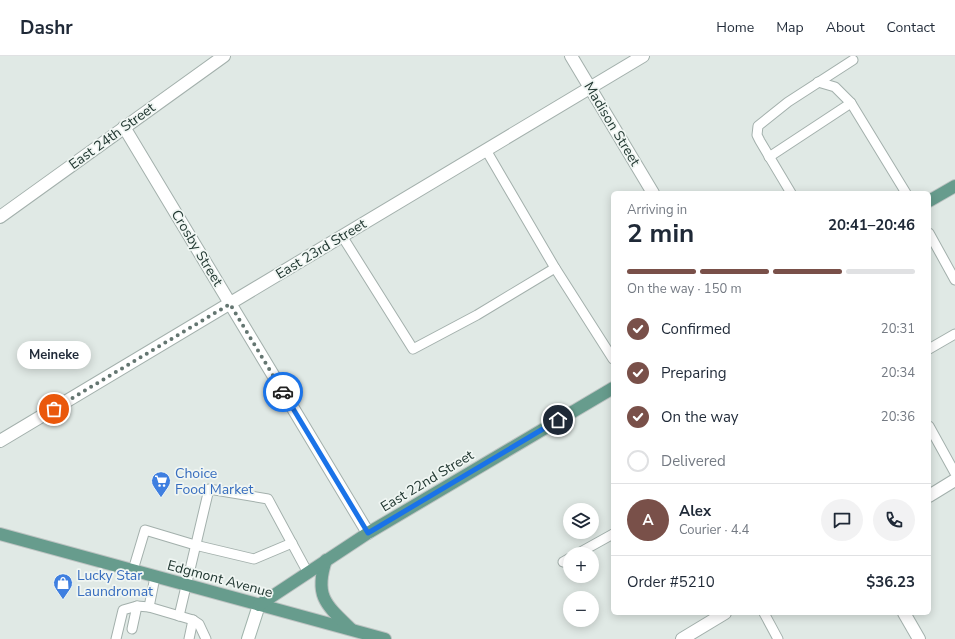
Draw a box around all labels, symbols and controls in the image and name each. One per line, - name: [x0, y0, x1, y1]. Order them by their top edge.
- text: Dashr: [20, 15, 73, 41]
- text: Home: [716, 18, 754, 37]
- text: Map: [776, 18, 804, 37]
- text: About: [826, 18, 865, 37]
- text: Contact: [887, 18, 935, 37]
- street label: Madison Street: [579, 78, 645, 170]
- street label: East 24th Street: [65, 98, 159, 174]
- text: Arriving in: [627, 201, 687, 219]
- street label: Crosby Street: [167, 206, 227, 290]
- street label: East 23rd Street: [272, 214, 370, 283]
- text: 20:41–20:46: [828, 215, 915, 235]
- text: 2 min: [627, 216, 694, 251]
- text: On the way · 150 m: [627, 280, 742, 298]
- icon: check: [627, 318, 649, 340]
- text: Confirmed: [661, 319, 731, 339]
- text: 20:31: [881, 320, 915, 338]
- callout: Meineke: [17, 341, 91, 369]
- text: Meineke: [29, 346, 79, 364]
- icon: check: [627, 362, 649, 384]
- text: Preparing: [661, 363, 726, 383]
- text: 20:34: [881, 364, 915, 382]
- courier: [263, 372, 303, 412]
- icon: car: [272, 381, 294, 403]
- pin: [37, 392, 71, 426]
- icon: bag: [43, 398, 65, 420]
- pin: [541, 403, 575, 437]
- icon: check: [627, 406, 649, 428]
- text: On the way: [661, 407, 739, 427]
- text: 20:36: [881, 408, 915, 426]
- icon: home: [547, 409, 569, 431]
- street label: East 22nd Street: [377, 446, 477, 516]
- text: Delivered: [661, 451, 726, 471]
- place label: Choice Food Market: [175, 464, 253, 499]
- supermarket icon: Choice Food Market: [150, 470, 172, 498]
- button: chat: [821, 499, 863, 541]
- button: phone: [873, 499, 915, 541]
- text: Alex: [679, 501, 711, 521]
- map controls: [563, 503, 599, 627]
- button: layers: [563, 503, 599, 539]
- text: A: [642, 510, 654, 530]
- text: Courier · 4.4: [679, 521, 749, 539]
- button: +: [563, 547, 599, 583]
- street label: Edgmont Avenue: [165, 556, 275, 602]
- place label: Lucky Star Laundromat: [77, 566, 153, 601]
- shop icon: Lucky Star Laundromat: [52, 572, 74, 600]
- text: Order #5210: [627, 572, 715, 592]
- text: $36.23: [866, 572, 915, 592]
- button: −: [563, 591, 599, 627]

